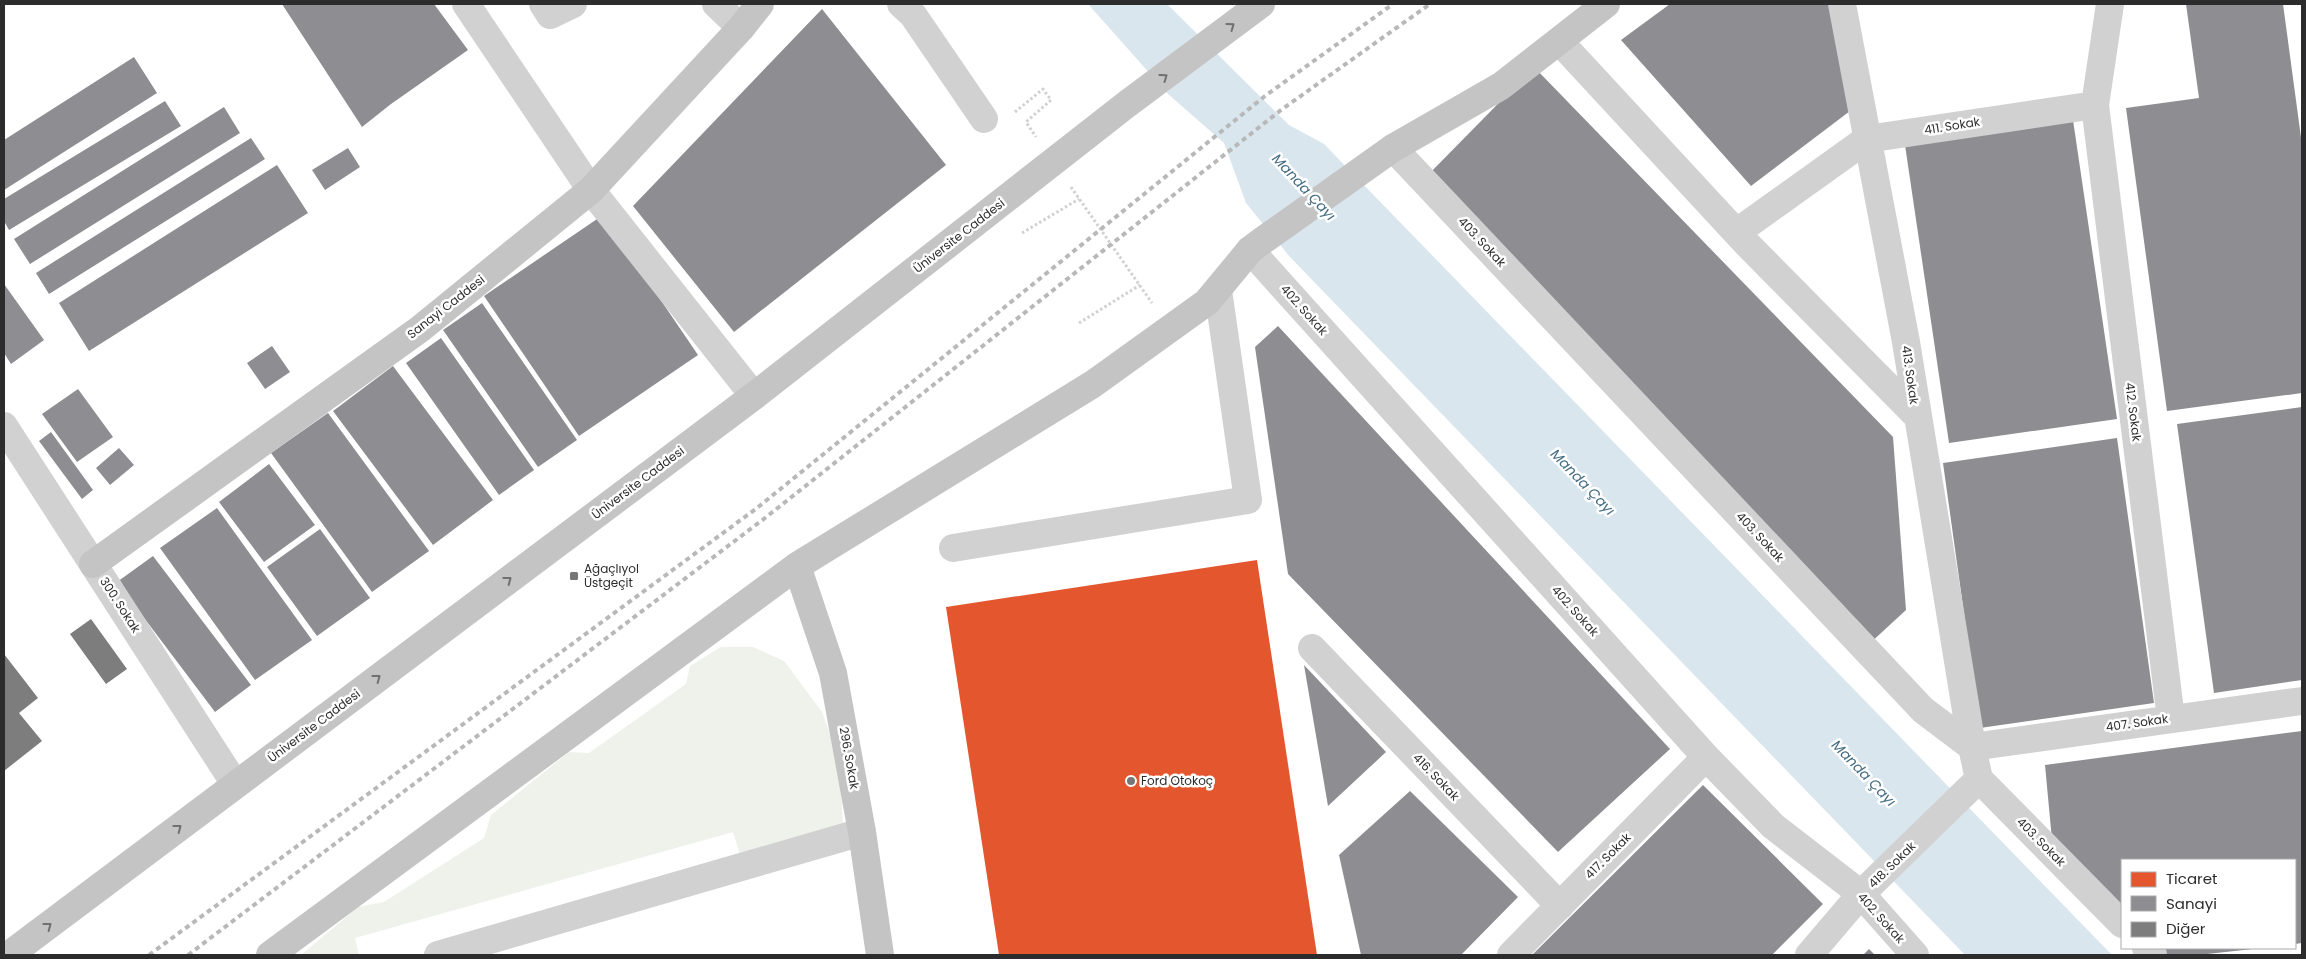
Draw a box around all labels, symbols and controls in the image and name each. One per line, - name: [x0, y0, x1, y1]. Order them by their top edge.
- one-way arrow: [1225, 23, 1235, 32]
- one-way arrow: [1158, 74, 1168, 83]
- street label: 411. Sokak: [1923, 113, 1982, 138]
- water label: Manda Çayı: [1268, 149, 1340, 225]
- street label: Üniversite Caddesi: [909, 194, 1008, 277]
- street label: 403. Sokak: [1455, 213, 1511, 271]
- street label: Sanayi Caddesi: [403, 271, 488, 342]
- street label: 402. Sokak: [1277, 281, 1332, 339]
- street label: 413. Sokak: [1898, 344, 1923, 406]
- street label: 412. Sokak: [2121, 382, 2146, 443]
- street label: Üniversite Caddesi: [588, 442, 688, 523]
- water label: Manda Çayı: [1546, 444, 1620, 520]
- street label: 403. Sokak: [1733, 508, 1789, 566]
- place label: Ağaçlıyol Üstgeçit: [584, 560, 639, 591]
- marker: Ağaçlıyol Üstgeçit: [568, 570, 580, 582]
- street label: 300. Sokak: [96, 574, 145, 636]
- one-way arrow: [502, 578, 511, 586]
- street label: 402. Sokak: [1548, 582, 1603, 640]
- one-way arrow: [371, 675, 381, 684]
- street label: Üniversite Caddesi: [264, 685, 364, 766]
- street label: 407. Sokak: [2105, 710, 2170, 735]
- street label: 296. Sokak: [836, 725, 863, 791]
- water label: Manda Çayı: [1827, 735, 1901, 811]
- street label: 416. Sokak: [1409, 749, 1464, 805]
- place label: Ford Otokoç: [1141, 772, 1213, 789]
- marker: Ford Otokoç: [1125, 775, 1137, 787]
- street label: 403. Sokak: [2013, 813, 2070, 871]
- one-way arrow: [172, 825, 182, 834]
- street label: 417. Sokak: [1581, 828, 1635, 882]
- street label: 418. Sokak: [1864, 837, 1920, 892]
- legend: [2121, 859, 2296, 949]
- text: Ticaret: [2166, 868, 2217, 889]
- street label: 402. Sokak: [1854, 889, 1909, 947]
- text: Sanayi: [2166, 893, 2217, 914]
- text: Diğer: [2166, 918, 2206, 939]
- one-way arrow: [42, 923, 52, 932]

